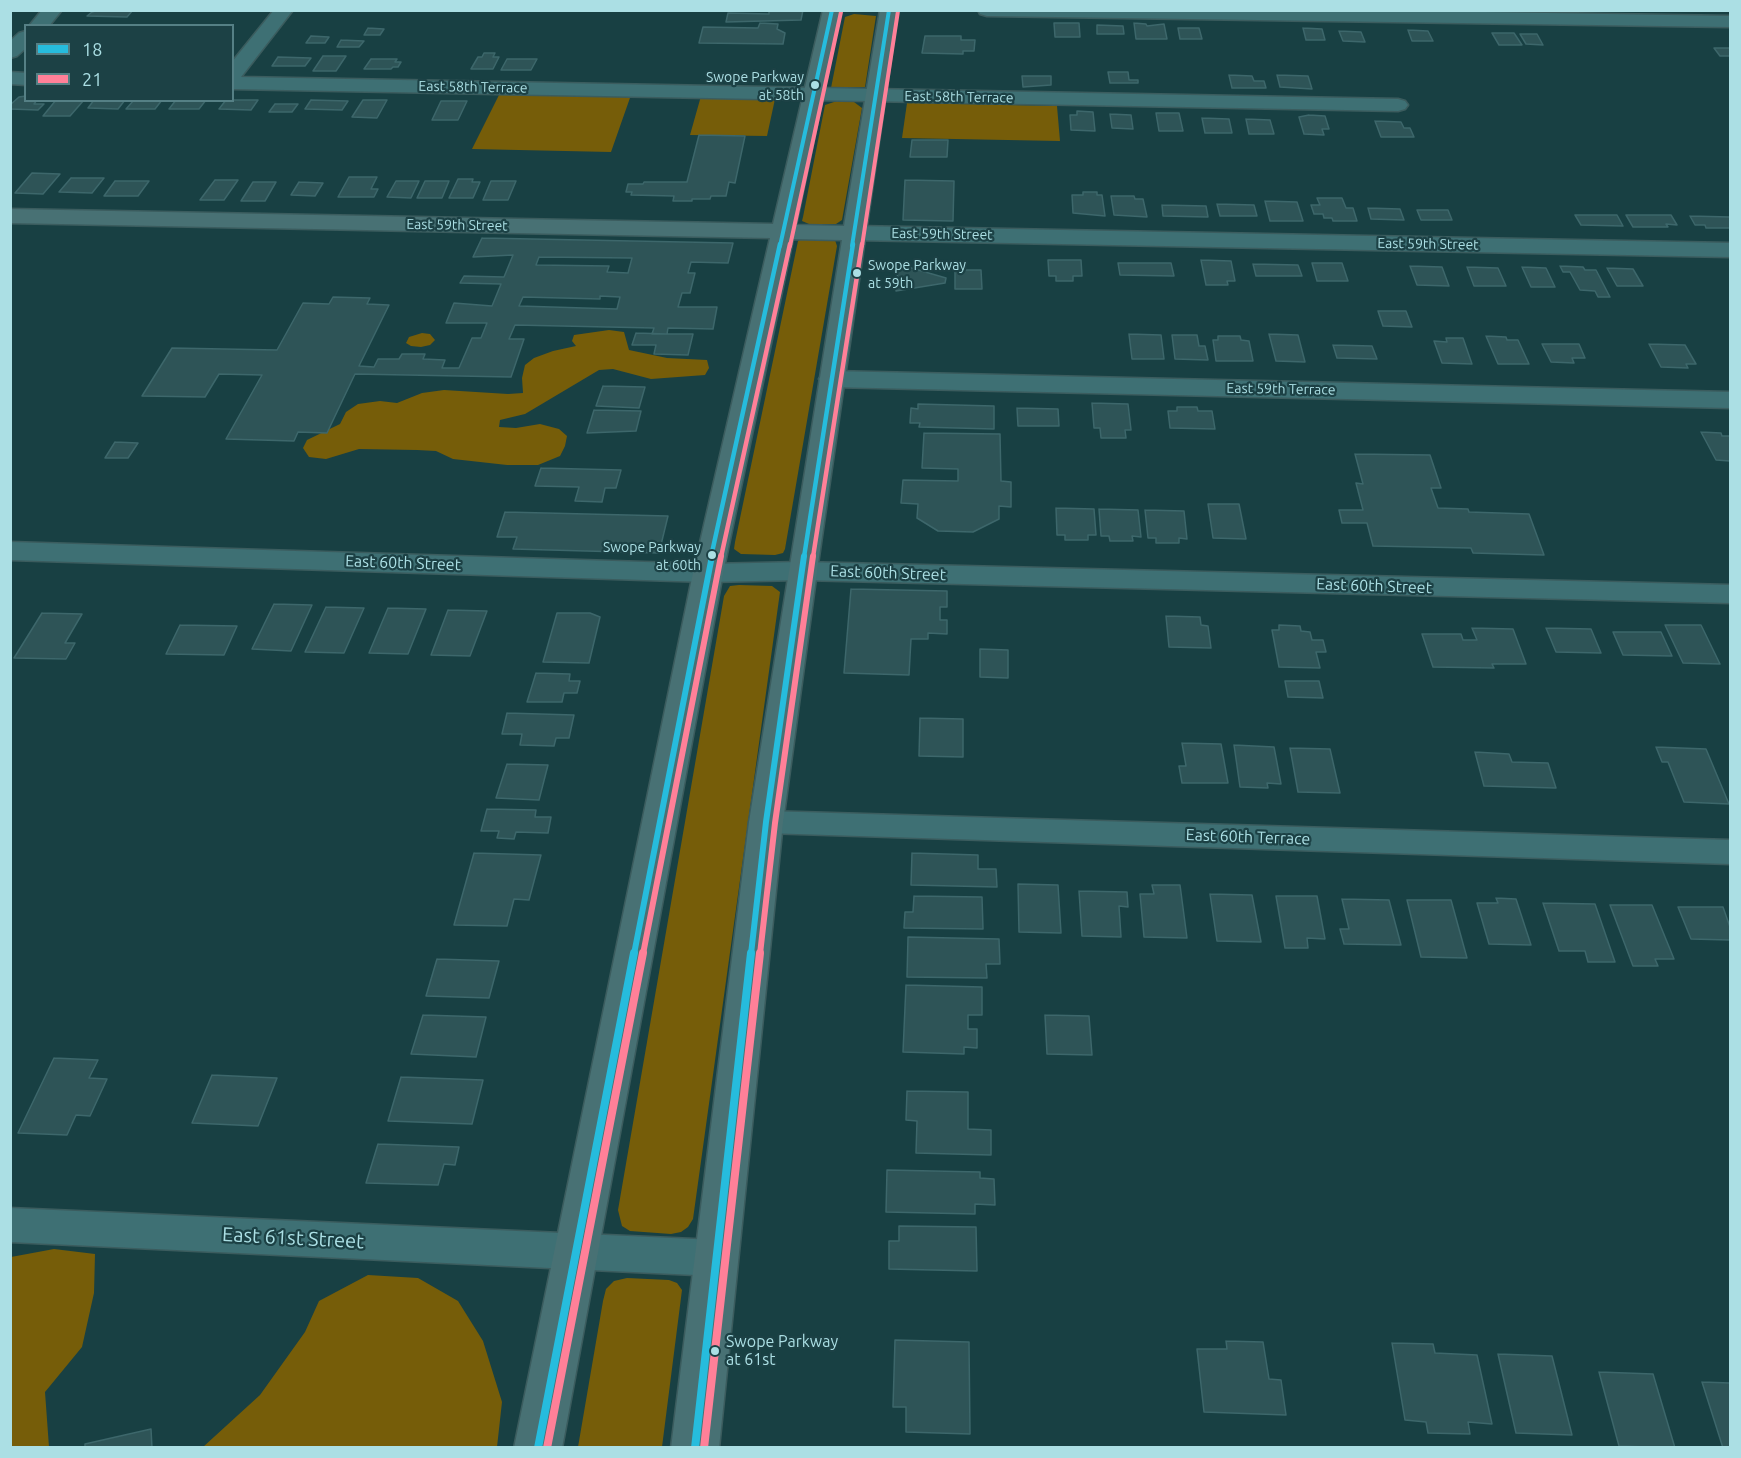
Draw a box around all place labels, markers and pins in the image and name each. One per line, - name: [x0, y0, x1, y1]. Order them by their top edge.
- place label: Swope Parkway at 58th: [706, 69, 804, 102]
- marker: Swope Parkway at 58th: [809, 79, 821, 91]
- place label: Swope Parkway at 59th: [868, 257, 966, 290]
- marker: Swope Parkway at 59th: [851, 267, 863, 279]
- place label: Swope Parkway at 60th: [603, 539, 701, 572]
- marker: Swope Parkway at 60th: [706, 549, 718, 561]
- place label: Swope Parkway at 61st: [726, 1332, 838, 1370]
- marker: Swope Parkway at 61st: [709, 1345, 721, 1357]

